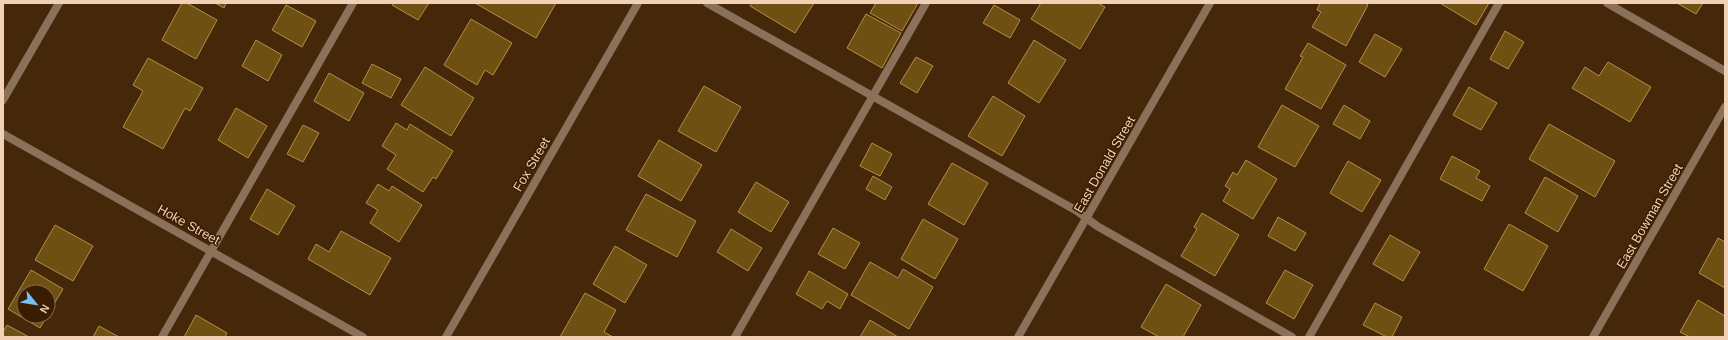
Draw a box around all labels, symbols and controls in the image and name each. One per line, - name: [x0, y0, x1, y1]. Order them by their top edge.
- street label: East Donald Street: [1071, 113, 1138, 215]
- street label: Fox Street: [510, 134, 553, 194]
- street label: East Bowman Street: [1613, 161, 1686, 271]
- street label: Hoke Street: [155, 201, 223, 248]
- north arrow: [16, 284, 56, 324]
- text: N: [37, 303, 52, 315]

